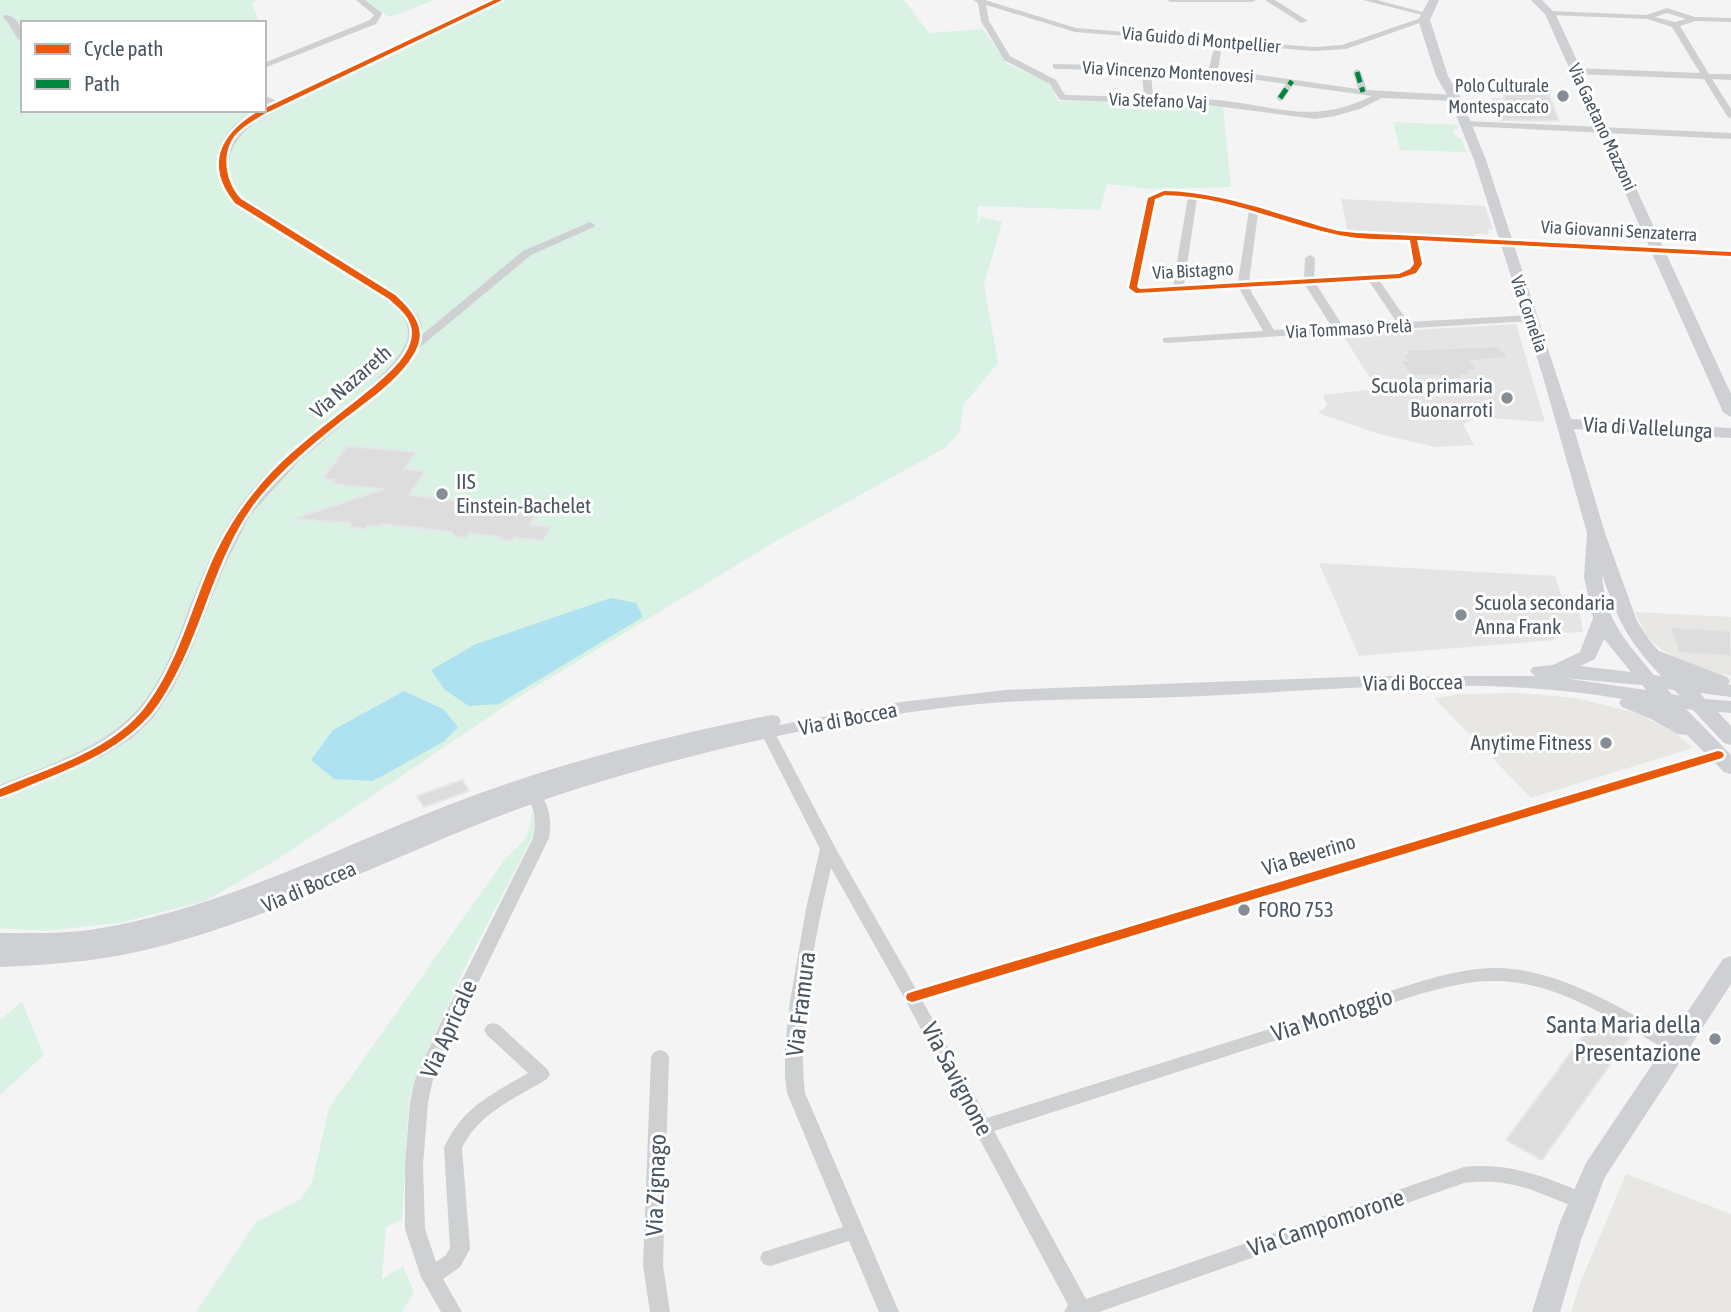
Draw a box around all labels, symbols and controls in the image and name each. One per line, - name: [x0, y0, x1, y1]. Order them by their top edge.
- legend: [21, 21, 266, 112]
- street label: Via Guido di Montpellier: [1121, 22, 1282, 57]
- text: Cycle path: [84, 36, 163, 60]
- street label: Via Vincenzo Montenovesi: [1082, 57, 1254, 86]
- street label: Via Gaetano Mazzoni: [1564, 60, 1641, 194]
- text: Path: [84, 71, 120, 95]
- place label: Polo Culturale Montespaccato: [1448, 75, 1549, 117]
- street label: Via Stefano Vaj: [1109, 88, 1208, 113]
- marker: Polo Culturale Montespaccato: [1555, 88, 1571, 104]
- street label: Via Giovanni Senzaterra: [1540, 216, 1698, 245]
- street label: Via Bistagno: [1152, 258, 1234, 283]
- street label: Via Cornelia: [1507, 273, 1552, 355]
- street label: Via Tommaso Prelà: [1285, 315, 1412, 342]
- street label: Via Nazareth: [305, 340, 396, 423]
- place label: Scuola primaria Buonarroti: [1372, 373, 1493, 421]
- marker: Scuola primaria Buonarroti: [1499, 390, 1515, 406]
- street label: Via di Vallelunga: [1583, 412, 1713, 442]
- place label: IIS Einstein-Bachelet: [456, 469, 591, 517]
- marker: IIS Einstein-Bachelet: [434, 486, 450, 502]
- place label: Scuola secondaria Anna Frank: [1475, 590, 1615, 638]
- marker: Scuola secondaria Anna Frank: [1453, 607, 1469, 623]
- street label: Via di Boccea: [1363, 669, 1463, 695]
- street label: Via di Boccea: [796, 697, 899, 739]
- place label: Anytime Fitness: [1471, 730, 1592, 754]
- marker: Anytime Fitness: [1598, 735, 1614, 751]
- street label: Via Beverino: [1259, 829, 1358, 880]
- street label: Via di Boccea: [258, 855, 359, 917]
- place label: FORO 753: [1258, 897, 1334, 921]
- marker: FORO 753: [1236, 902, 1252, 918]
- street label: Via Framura: [781, 950, 820, 1058]
- street label: Via Apricale: [415, 976, 482, 1082]
- street label: Via Montoggio: [1268, 982, 1396, 1047]
- place label: Santa Maria della Presentazione: [1546, 1011, 1701, 1066]
- street label: Via Savignone: [916, 1018, 999, 1140]
- marker: Santa Maria della Presentazione: [1707, 1031, 1723, 1047]
- street label: Via Zignago: [640, 1133, 671, 1237]
- street label: Via Campomorone: [1244, 1183, 1407, 1262]

